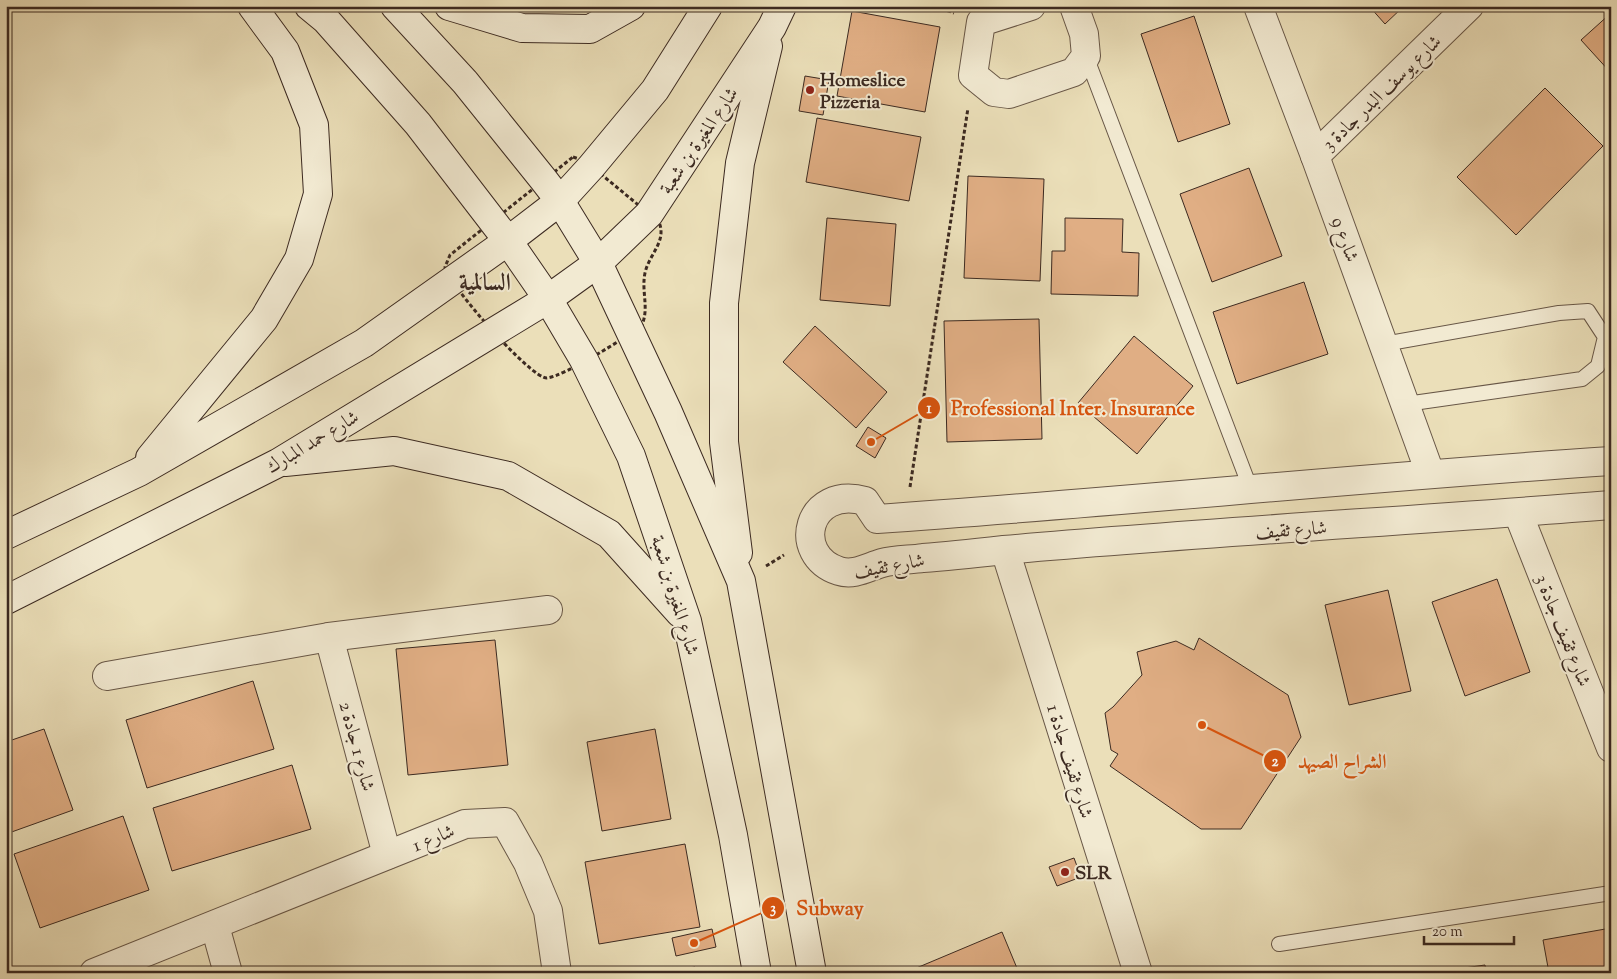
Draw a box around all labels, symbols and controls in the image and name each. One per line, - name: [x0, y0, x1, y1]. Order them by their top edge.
- street label: شارع يوسف البدر جادة 3: [1317, 30, 1449, 158]
- place label: Homeslice Pizzeria: [820, 68, 905, 117]
- street label: شارع المغيرة بن شعبة: [654, 82, 746, 200]
- marker: Homeslice Pizzeria: [804, 84, 816, 96]
- street label: شارع 9: [1323, 214, 1364, 266]
- district label: السالمية: [459, 267, 511, 301]
- callout: Professional Inter. Insurance: [916, 390, 1205, 425]
- text: Professional Inter. Insurance: [951, 396, 1195, 425]
- text: 1: [926, 399, 932, 420]
- street label: شارع حمد المبارك: [262, 405, 365, 481]
- street label: شارع ثقيف: [1255, 516, 1328, 547]
- street label: شارع المغيرة بن شعبة: [643, 532, 705, 659]
- street label: شارع ثقيف: [852, 548, 927, 587]
- street label: شارع ثقيف جادة 3: [1527, 571, 1596, 691]
- street label: شارع 1 جادة 2: [331, 699, 381, 795]
- street label: شارع ثقيف جادة 1: [1039, 702, 1099, 822]
- callout: الشراح الصيهد: [1262, 743, 1396, 778]
- text: الشراح الصيهد: [1297, 749, 1387, 780]
- text: 2: [1271, 752, 1279, 773]
- street label: شارع 1: [409, 819, 459, 860]
- place label: SLR: [1075, 861, 1112, 888]
- marker: SLR: [1059, 866, 1071, 878]
- callout: Subway: [761, 890, 873, 925]
- text: Subway: [796, 896, 864, 925]
- text: 3: [770, 899, 776, 920]
- scale bar: [1424, 914, 1514, 946]
- text: 20 m: [1432, 922, 1463, 943]

